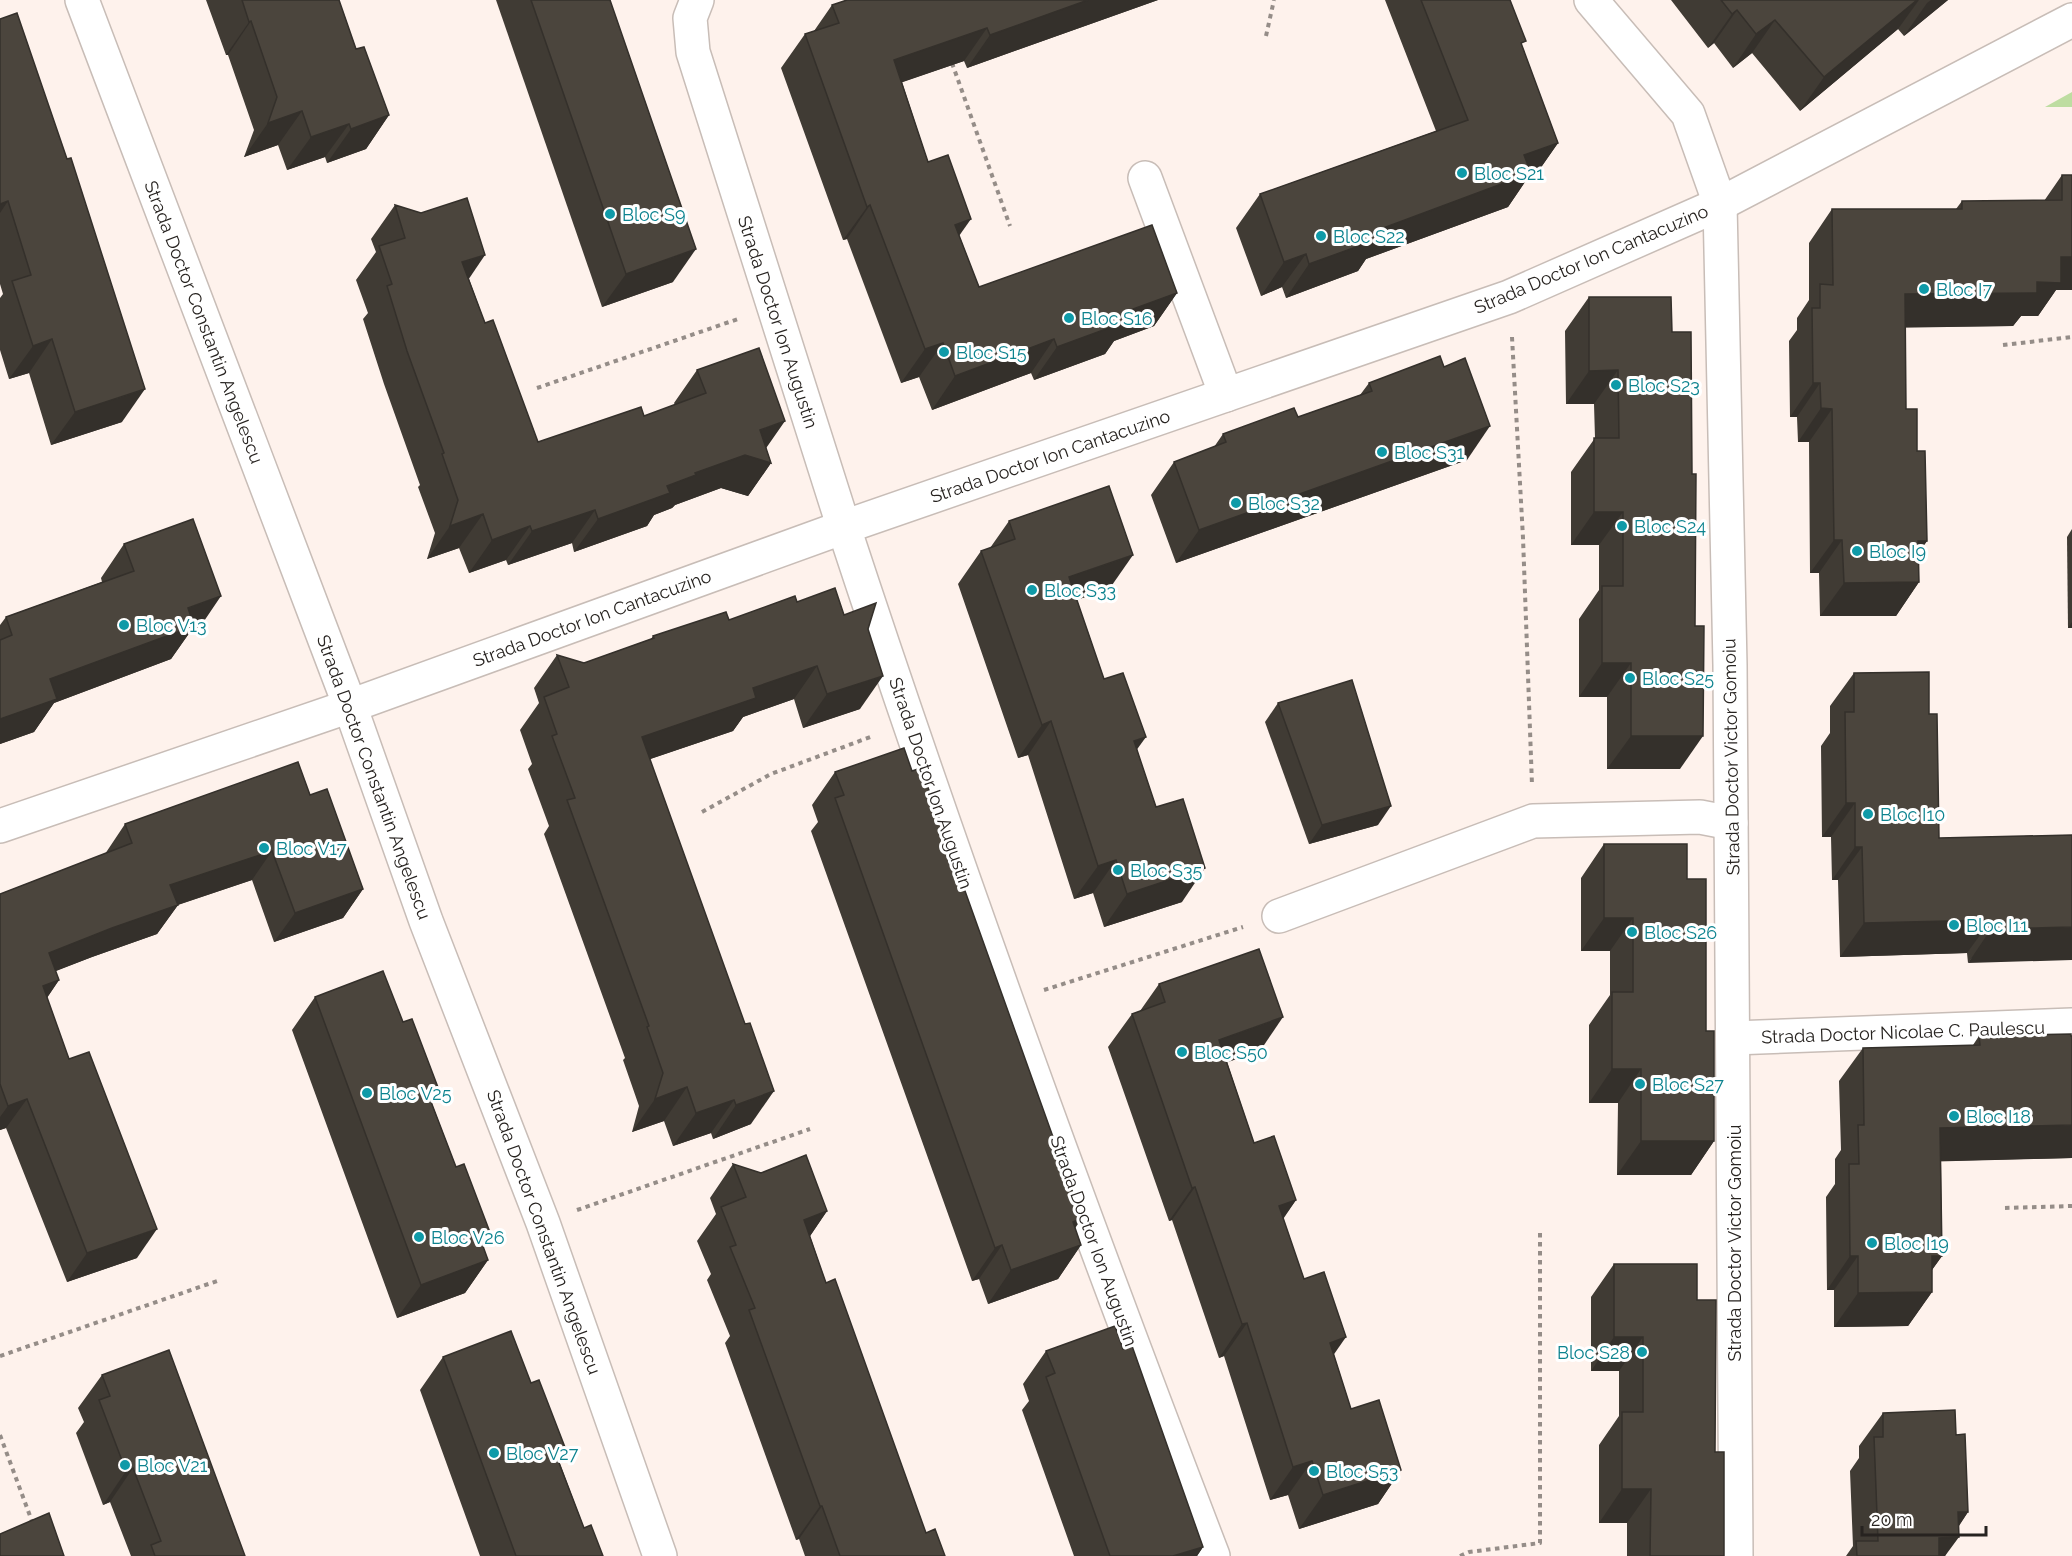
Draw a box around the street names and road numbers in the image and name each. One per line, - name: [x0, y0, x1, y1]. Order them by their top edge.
- street label: Strada Doctor Constantin Angelescu: [140, 178, 268, 466]
- street label: Strada Doctor Ion Cantacuzino: [1471, 200, 1711, 318]
- street label: Strada Doctor Ion Augustin: [734, 213, 822, 431]
- street label: Strada Doctor Ion Cantacuzino: [927, 405, 1173, 507]
- street label: Strada Doctor Ion Cantacuzino: [470, 565, 714, 671]
- street label: Strada Doctor Constantin Angelescu: [313, 632, 435, 922]
- street label: Strada Doctor Victor Gomoiu: [1718, 638, 1744, 876]
- street label: Strada Doctor Ion Augustin: [885, 675, 977, 891]
- street label: Strada Doctor Nicolae C. Paulescu: [1761, 1017, 2045, 1047]
- street label: Strada Doctor Constantin Angelescu: [483, 1087, 605, 1377]
- street label: Strada Doctor Victor Gomoiu: [1724, 1125, 1745, 1361]
- street label: Strada Doctor Ion Augustin: [1046, 1133, 1142, 1349]

